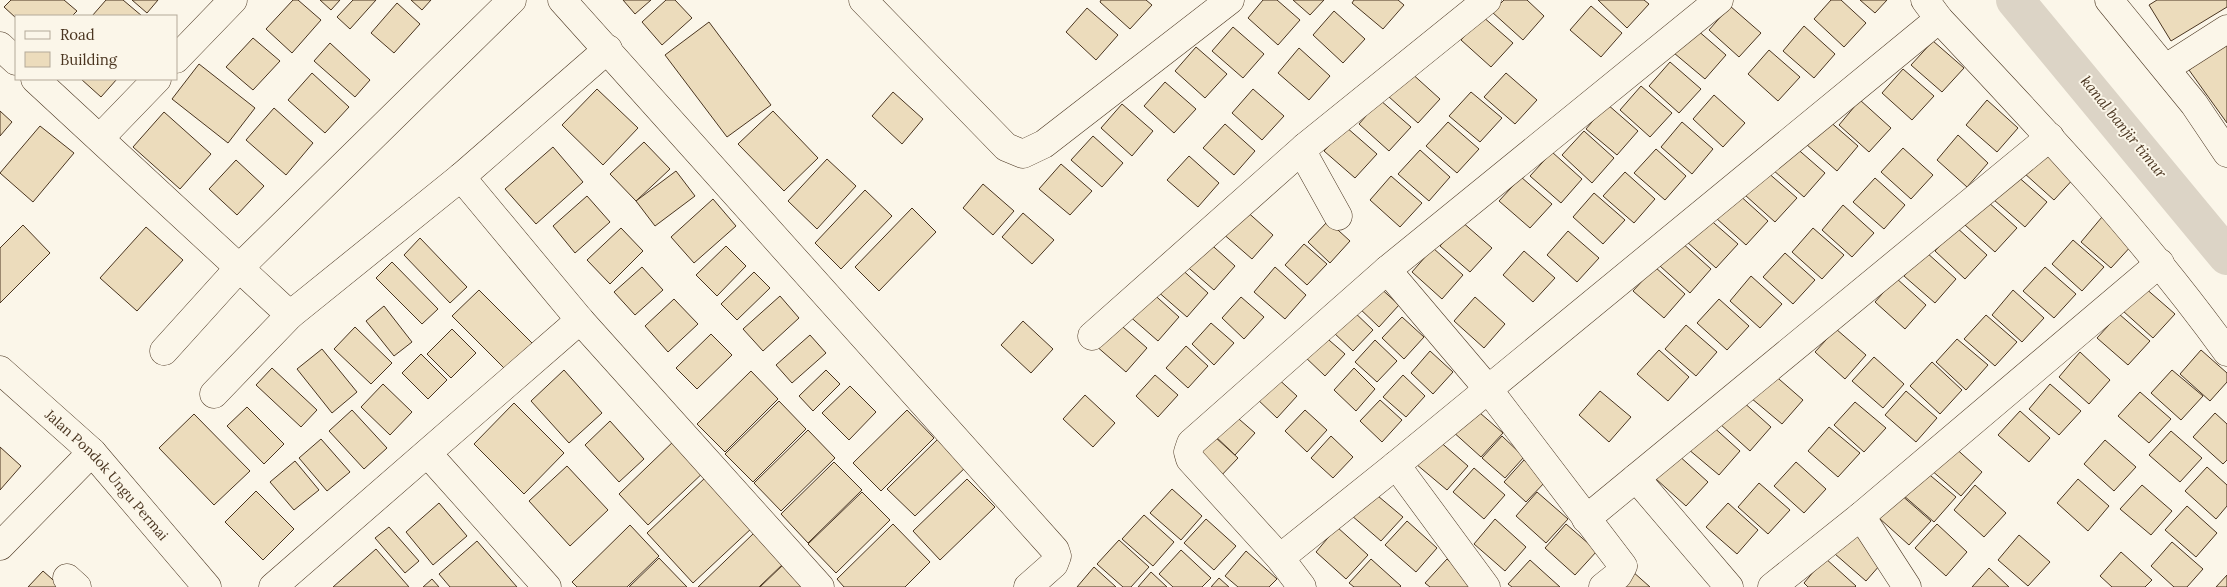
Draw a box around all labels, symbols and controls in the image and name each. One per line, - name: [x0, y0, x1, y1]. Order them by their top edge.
- legend: [15, 15, 178, 80]
- text: Road: [60, 25, 95, 44]
- text: Building: [60, 50, 118, 69]
- water label: kanal banjir timur: [2077, 72, 2171, 182]
- street label: Jalan Pondok Ungu Permai: [41, 405, 172, 544]

